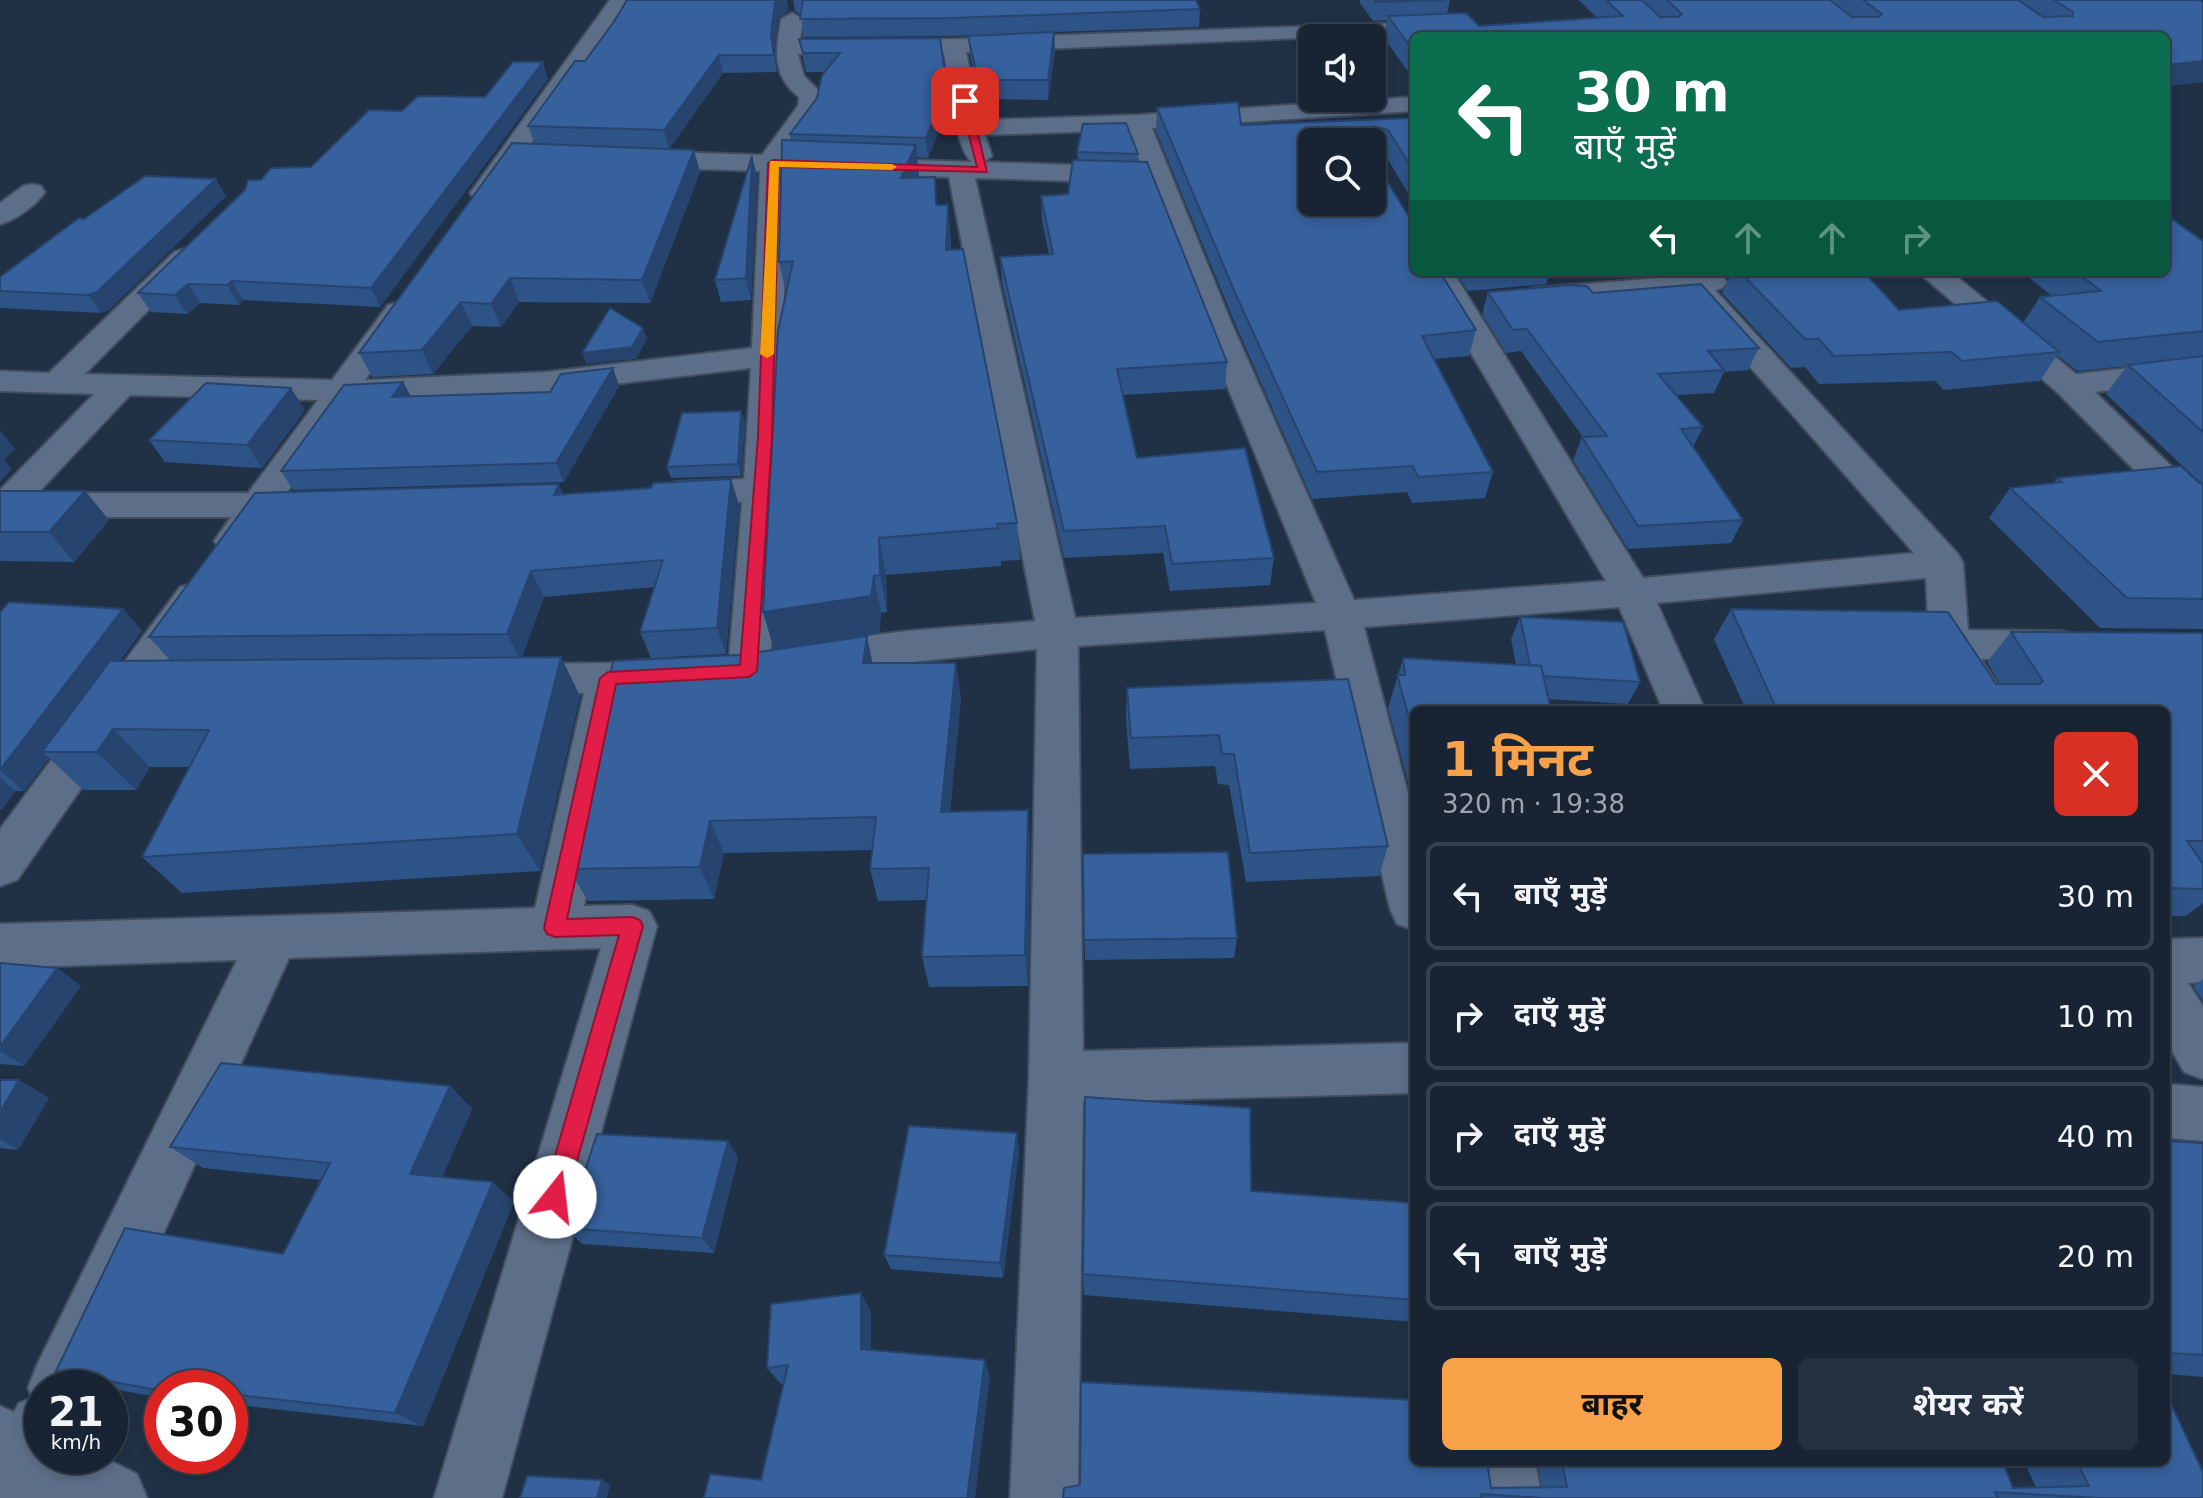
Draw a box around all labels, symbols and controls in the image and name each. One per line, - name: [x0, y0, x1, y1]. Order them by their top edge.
- map controls: [1298, 24, 1386, 216]
- button: sound: [1298, 24, 1386, 112]
- text: 30 m: [1574, 59, 1730, 124]
- icon: left: [1442, 64, 1546, 168]
- pin: [931, 67, 999, 135]
- icon: arrive: [943, 79, 987, 123]
- text: बाएँ मुड़ें: [1574, 126, 1676, 167]
- button: search: [1298, 128, 1386, 216]
- icon: left: [1642, 216, 1686, 260]
- icon: ahead: [1726, 216, 1770, 260]
- icon: ahead: [1810, 216, 1854, 260]
- icon: right: [1894, 216, 1938, 260]
- text: 1 मिनट: [1442, 731, 1593, 787]
- button: close: [2054, 732, 2138, 816]
- text: 320 m · 19:38: [1442, 789, 1625, 819]
- icon: left: [1446, 874, 1490, 918]
- text: बाएँ मुड़ें: [1514, 876, 1607, 911]
- text: 30 m: [2057, 879, 2134, 914]
- icon: right: [1446, 994, 1490, 1038]
- text: दाएँ मुड़ें: [1514, 996, 1605, 1031]
- text: 10 m: [2057, 999, 2134, 1034]
- icon: right: [1446, 1114, 1490, 1158]
- text: दाएँ मुड़ें: [1514, 1116, 1605, 1151]
- text: 40 m: [2057, 1119, 2134, 1154]
- position arrow: [513, 1155, 597, 1239]
- icon: left: [1446, 1234, 1490, 1278]
- text: बाएँ मुड़ें: [1514, 1236, 1607, 1271]
- text: 20 m: [2057, 1239, 2134, 1274]
- button: बाहर: [1442, 1358, 1782, 1450]
- button: शेयर करें: [1798, 1358, 2138, 1450]
- speed limit sign: 30: [144, 1370, 248, 1474]
- text: 21: [48, 1389, 104, 1435]
- text: km/h: [51, 1430, 101, 1454]

